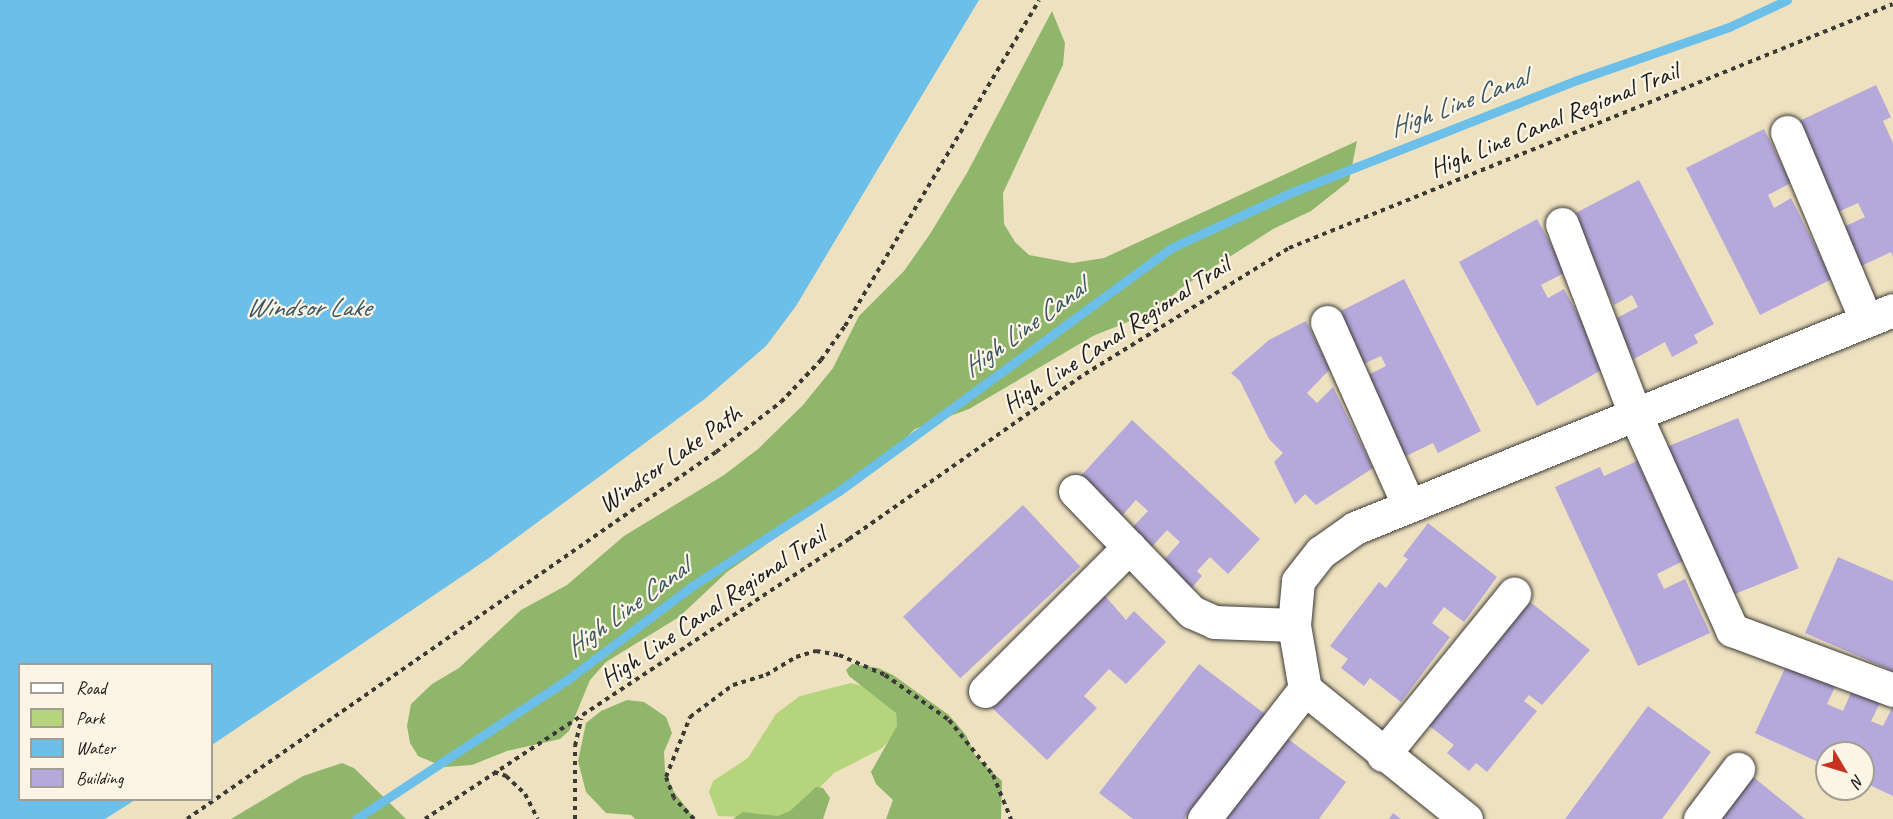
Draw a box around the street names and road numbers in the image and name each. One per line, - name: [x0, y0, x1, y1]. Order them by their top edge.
- street label: High Line Canal Regional Trail: [1425, 56, 1683, 184]
- street label: High Line Canal Regional Trail: [996, 250, 1236, 420]
- street label: Windsor Lake Path: [592, 398, 748, 520]
- street label: High Line Canal Regional Trail: [594, 520, 832, 694]

